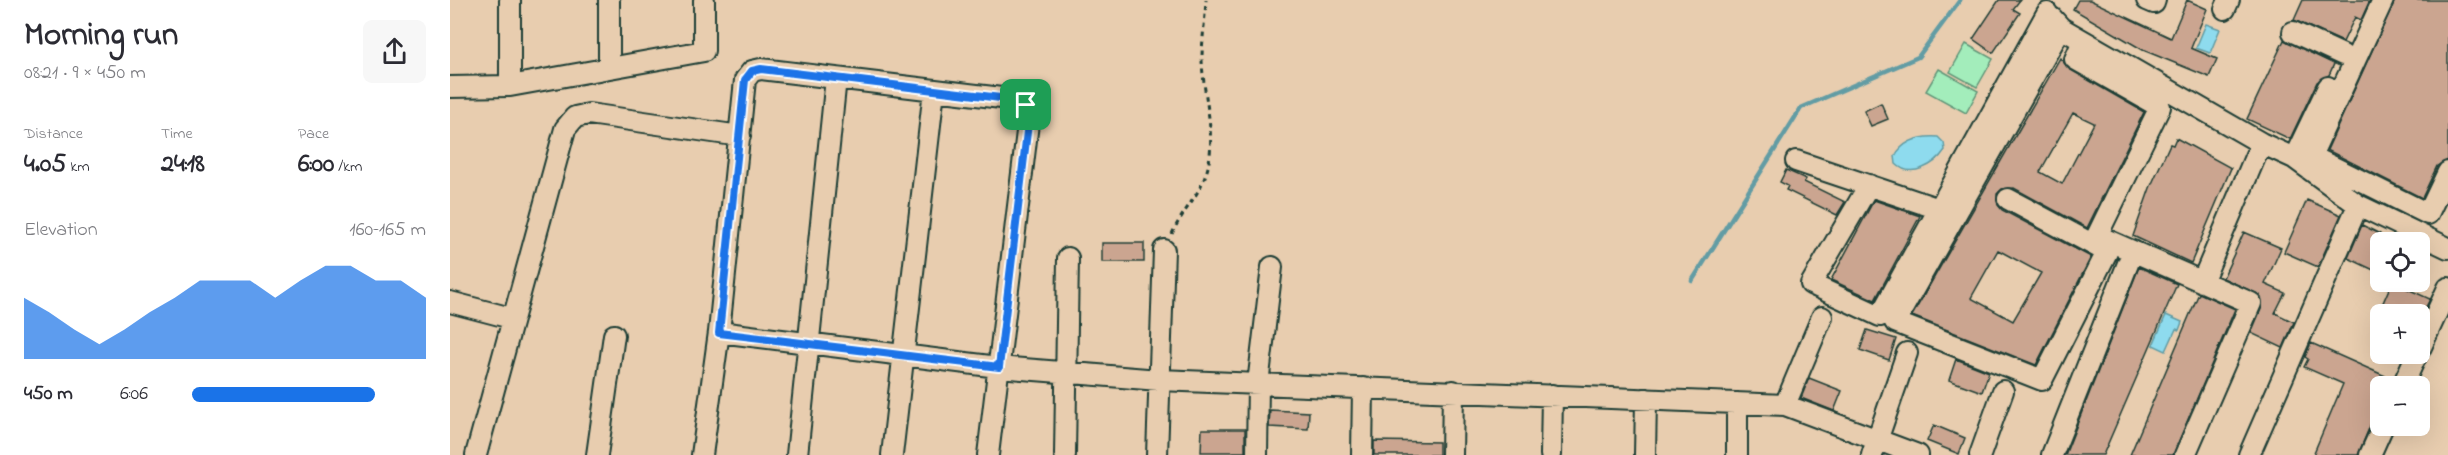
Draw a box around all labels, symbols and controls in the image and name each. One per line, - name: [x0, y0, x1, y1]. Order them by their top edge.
- text: Morning run: [24, 12, 178, 60]
- button: share: [363, 20, 426, 83]
- text: 08:21 · 9 × 450 m: [24, 59, 146, 88]
- pin: [1000, 79, 1051, 130]
- icon: arrive: [1009, 88, 1042, 121]
- text: Distance: [24, 122, 83, 146]
- text: Time: [161, 122, 193, 146]
- text: Pace: [298, 122, 329, 146]
- text: 4.05: [24, 146, 66, 184]
- text: 24:18: [161, 146, 205, 184]
- text: 6:00: [298, 146, 334, 184]
- text: km: [66, 155, 90, 179]
- text: /km: [334, 155, 363, 179]
- text: Elevation: [24, 216, 98, 245]
- text: 160–165 m: [349, 216, 426, 245]
- map controls: [2370, 232, 2430, 436]
- button: locate: [2370, 232, 2430, 292]
- button: +: [2370, 304, 2430, 364]
- button: −: [2370, 376, 2430, 436]
- text: 450 m: [24, 380, 73, 409]
- text: 6:06: [120, 380, 148, 409]

